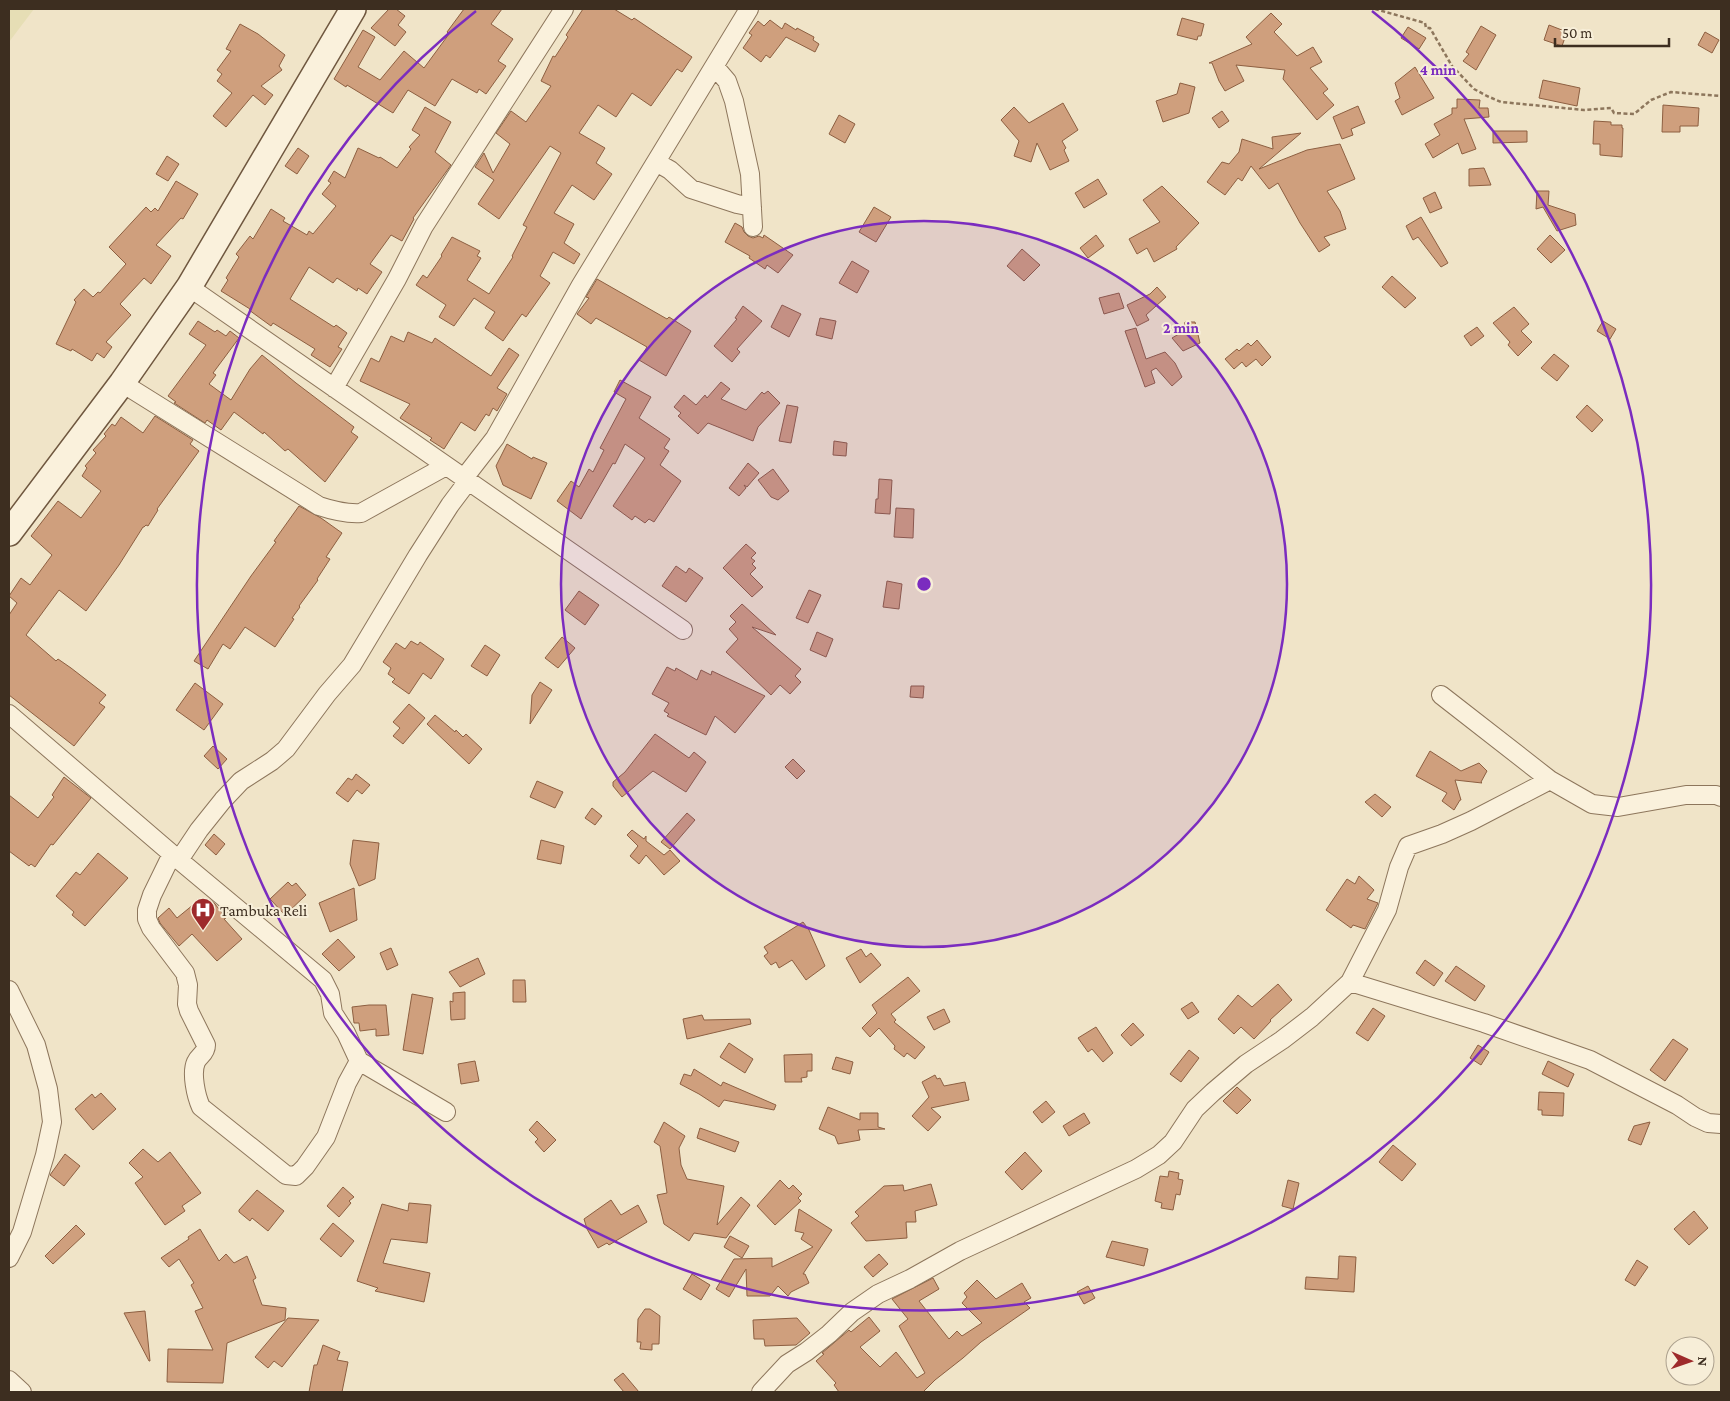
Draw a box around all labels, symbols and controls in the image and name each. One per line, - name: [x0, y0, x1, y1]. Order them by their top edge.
- scale bar: [1555, 15, 1669, 47]
- text: 50 m: [1562, 25, 1592, 41]
- text: 4 min: [1420, 62, 1457, 78]
- text: 2 min: [1163, 320, 1199, 336]
- centre of rings: [915, 575, 933, 593]
- hospital icon: Tambuka Reli: [190, 897, 216, 931]
- place label: Tambuka Reli: [220, 902, 307, 919]
- north arrow: [1665, 1336, 1715, 1386]
- text: N: [1695, 1356, 1711, 1367]

